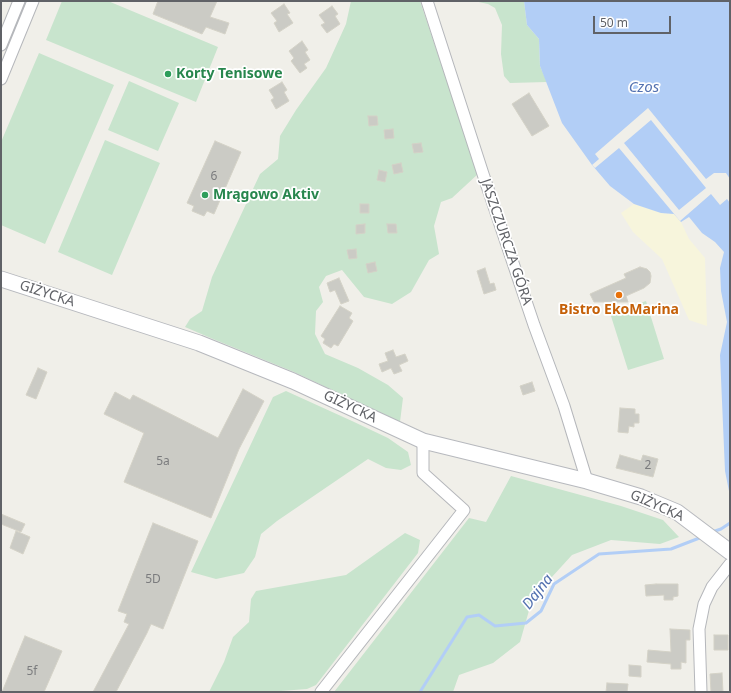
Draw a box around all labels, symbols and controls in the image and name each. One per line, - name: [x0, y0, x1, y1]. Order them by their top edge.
- scale bar: [595, 8, 673, 34]
- text: 50 m: [600, 14, 628, 31]
- place label: Korty Tenisowe: [176, 66, 283, 82]
- marker: Korty Tenisowe: [163, 69, 173, 79]
- water label: Czos: [629, 79, 659, 97]
- house number: 6: [211, 170, 217, 184]
- street label: JASZCZURCZA GÓRA: [477, 177, 535, 307]
- place label: Mrągowo Aktiv: [213, 187, 319, 203]
- marker: Mrągowo Aktiv: [200, 190, 210, 200]
- street label: GIŻYCKA: [17, 277, 77, 311]
- marker: Bistro EkoMarina: [614, 290, 624, 300]
- place label: Bistro EkoMarina: [559, 302, 679, 318]
- street label: GIŻYCKA: [321, 387, 379, 427]
- house number: 5a: [156, 455, 170, 469]
- house number: 2: [645, 459, 651, 473]
- street label: GIŻYCKA: [628, 487, 686, 525]
- water label: Dajna: [519, 571, 557, 613]
- house number: 5D: [145, 573, 161, 587]
- house number: 5f: [27, 665, 37, 679]

